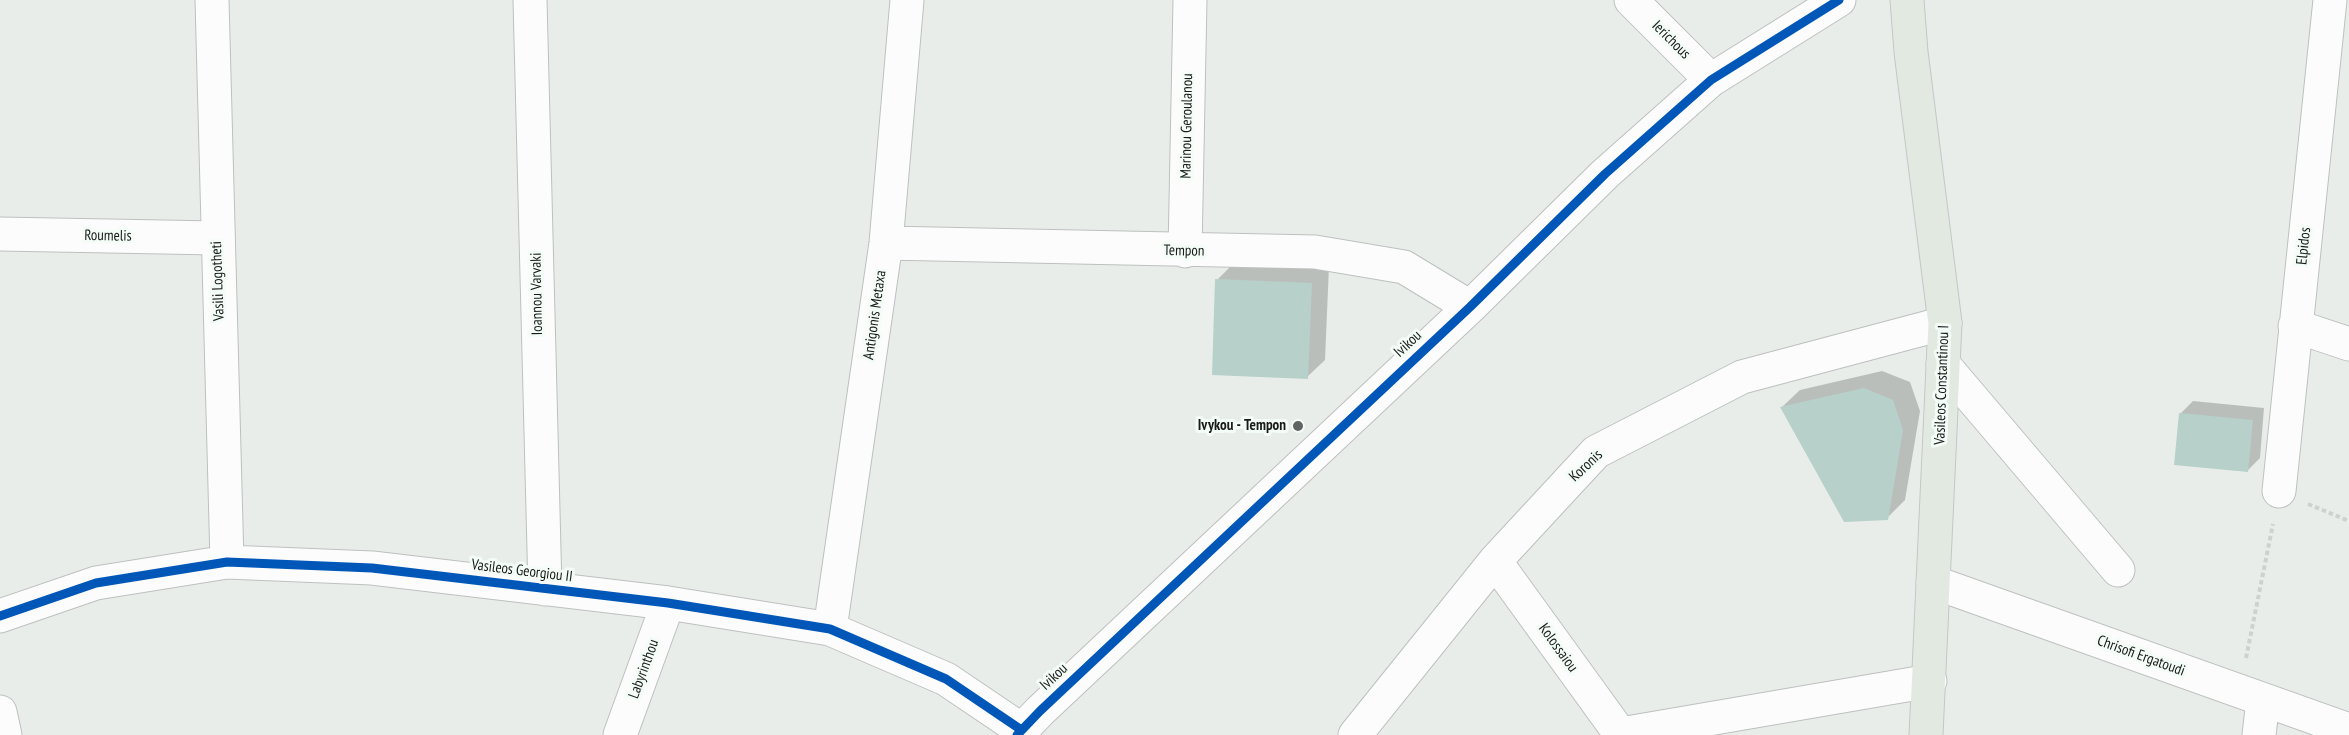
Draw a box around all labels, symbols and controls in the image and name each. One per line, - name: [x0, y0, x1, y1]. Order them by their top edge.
- street label: Ierichous: [1648, 17, 1694, 63]
- street label: Marinou Geroulanou: [1177, 73, 1197, 179]
- street label: Elpidos: [2293, 226, 2315, 266]
- street label: Roumelis: [84, 227, 132, 245]
- street label: Vasili Logotheti: [208, 241, 228, 321]
- street label: Tempon: [1163, 242, 1205, 260]
- street label: Ioannou Varvaki: [527, 253, 547, 335]
- street label: Antigonis Metaxa: [860, 269, 890, 361]
- street label: Vasileos Constantinou I: [1931, 325, 1953, 445]
- street label: Ivikou: [1390, 327, 1426, 361]
- place label: Ivykou - Tempon: [1198, 417, 1286, 435]
- marker: Ivykou - Tempon: [1291, 419, 1305, 433]
- street label: Koronis: [1566, 446, 1606, 486]
- street label: Vasileos Georgiou II: [470, 556, 574, 586]
- street label: Kolossaiou: [1534, 620, 1582, 676]
- street label: Chrisofi Ergatoudi: [2095, 632, 2187, 680]
- street label: Labyrinthou: [625, 637, 663, 701]
- street label: Ivikou: [1036, 660, 1072, 694]

